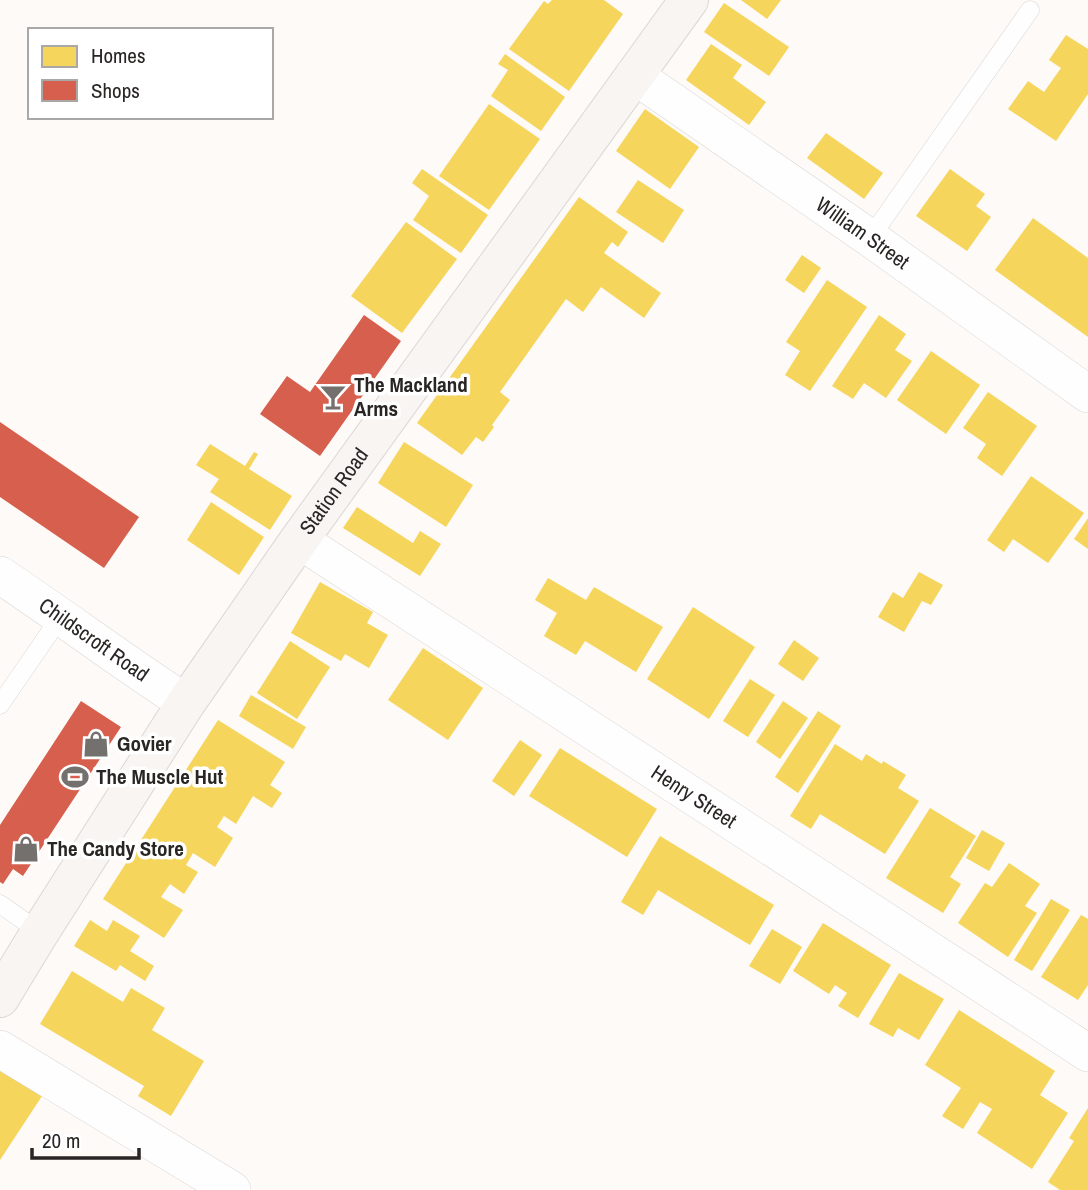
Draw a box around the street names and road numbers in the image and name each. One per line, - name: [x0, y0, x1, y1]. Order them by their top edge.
- street label: William Street: [810, 190, 916, 276]
- street label: Station Road: [292, 442, 375, 540]
- street label: Childscroft Road: [33, 591, 155, 688]
- street label: Henry Street: [646, 758, 743, 835]

